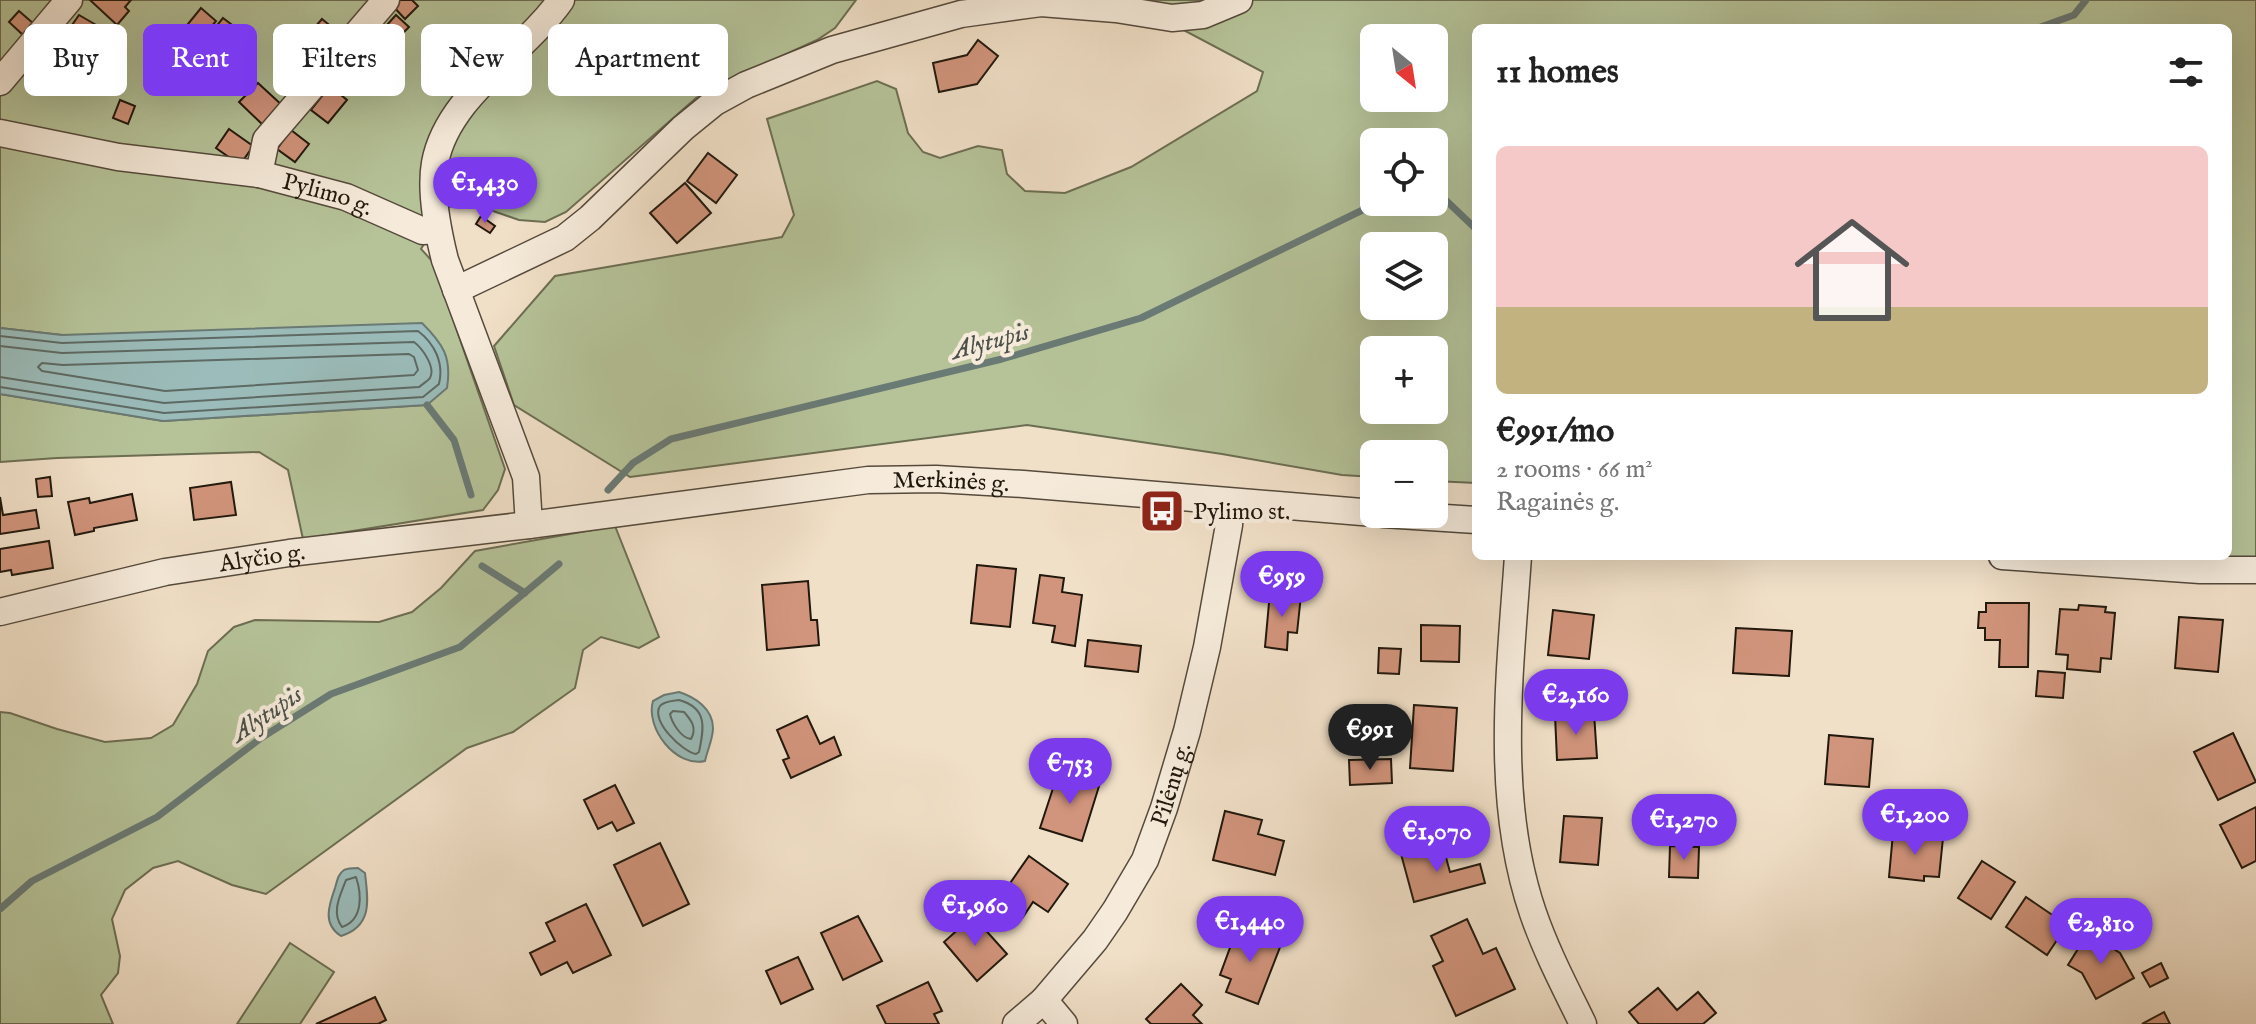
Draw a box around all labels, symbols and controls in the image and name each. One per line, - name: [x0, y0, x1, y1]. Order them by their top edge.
- chip: Buy: [24, 24, 127, 96]
- chip: Rent: [143, 24, 257, 96]
- chip: Filters: [273, 24, 405, 96]
- chip: New: [421, 24, 532, 96]
- chip: Apartment: [548, 24, 728, 96]
- north arrow: [1360, 24, 1448, 112]
- map controls: [1360, 24, 1448, 528]
- icon: filters: [2164, 50, 2208, 94]
- text: 11 homes: [1496, 51, 1619, 94]
- button: locate: [1360, 128, 1448, 216]
- pin: €1,430: [420, 157, 550, 225]
- text: €1,430: [451, 166, 519, 199]
- street label: Pylimo g.: [279, 167, 378, 224]
- icon: home: [1780, 198, 1924, 342]
- button: layers: [1360, 232, 1448, 320]
- water label: Alytupis: [945, 315, 1033, 368]
- button: +: [1360, 336, 1448, 424]
- text: €991/mo: [1496, 410, 1614, 453]
- button: −: [1360, 440, 1448, 528]
- text: 2 rooms · 66 m²: [1496, 453, 1653, 486]
- street label: Merkinės g.: [893, 465, 1010, 500]
- text: Ragainės g.: [1496, 486, 1619, 519]
- bus stop icon: Pylimo st.: [1138, 487, 1186, 535]
- place label: Pylimo st.: [1193, 497, 1290, 528]
- street label: Alyčio g.: [216, 537, 307, 581]
- pin: €959: [1235, 551, 1329, 619]
- text: €959: [1258, 560, 1306, 593]
- pin: €2,160: [1511, 669, 1641, 737]
- water label: Alytupis: [222, 678, 309, 752]
- text: €2,160: [1542, 678, 1610, 711]
- pin: €991: [1323, 704, 1417, 772]
- text: €991: [1346, 713, 1394, 746]
- pin: €753: [1023, 738, 1117, 806]
- street label: Pilėnų g.: [1145, 739, 1200, 831]
- text: €753: [1047, 747, 1093, 780]
- pin: €1,200: [1850, 789, 1980, 857]
- pin: €1,270: [1619, 794, 1749, 862]
- text: €1,200: [1880, 798, 1950, 831]
- text: €1,270: [1650, 803, 1718, 836]
- pin: €1,070: [1372, 806, 1502, 874]
- text: €1,070: [1402, 815, 1472, 848]
- pin: €1,960: [910, 880, 1040, 948]
- text: €1,960: [942, 889, 1008, 922]
- pin: €1,440: [1185, 896, 1315, 964]
- pin: €2,810: [2036, 898, 2166, 966]
- text: €1,440: [1215, 905, 1285, 938]
- text: €2,810: [2068, 907, 2134, 940]

